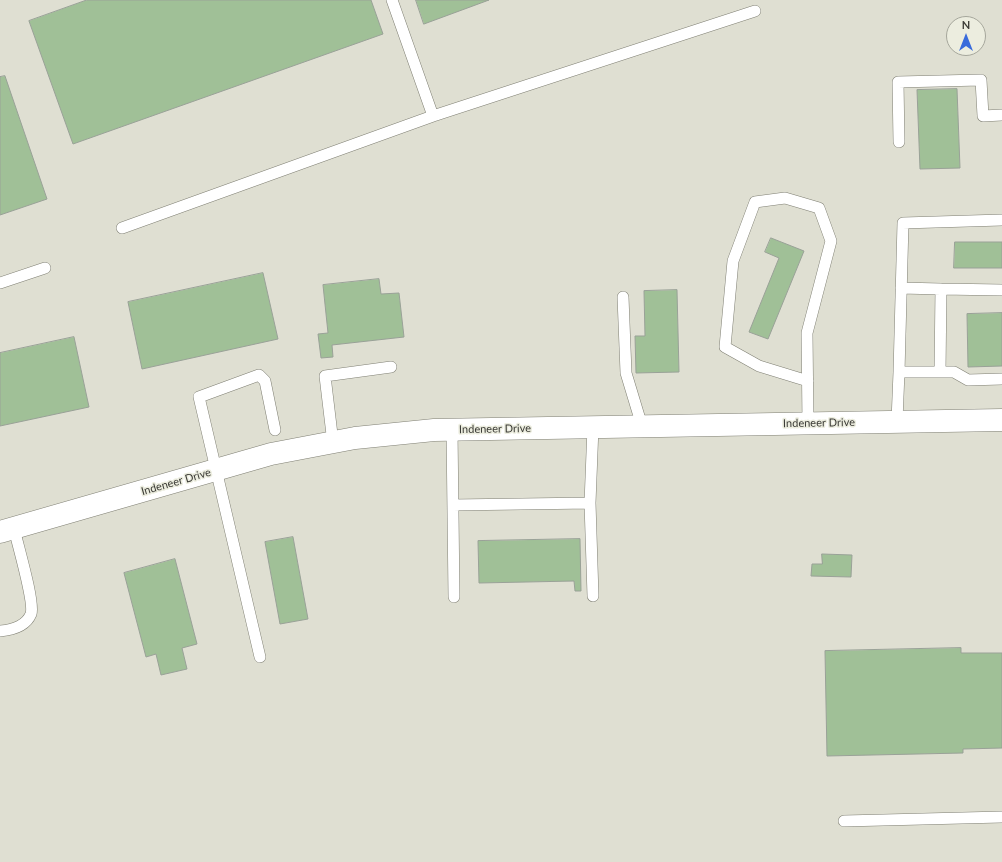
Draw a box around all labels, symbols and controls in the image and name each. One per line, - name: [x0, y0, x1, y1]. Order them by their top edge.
- north arrow: [946, 16, 986, 56]
- text: N: [962, 18, 970, 31]
- street label: Indeneer Drive: [783, 416, 855, 430]
- street label: Indeneer Drive: [459, 422, 531, 436]
- street label: Indeneer Drive: [140, 466, 212, 498]

